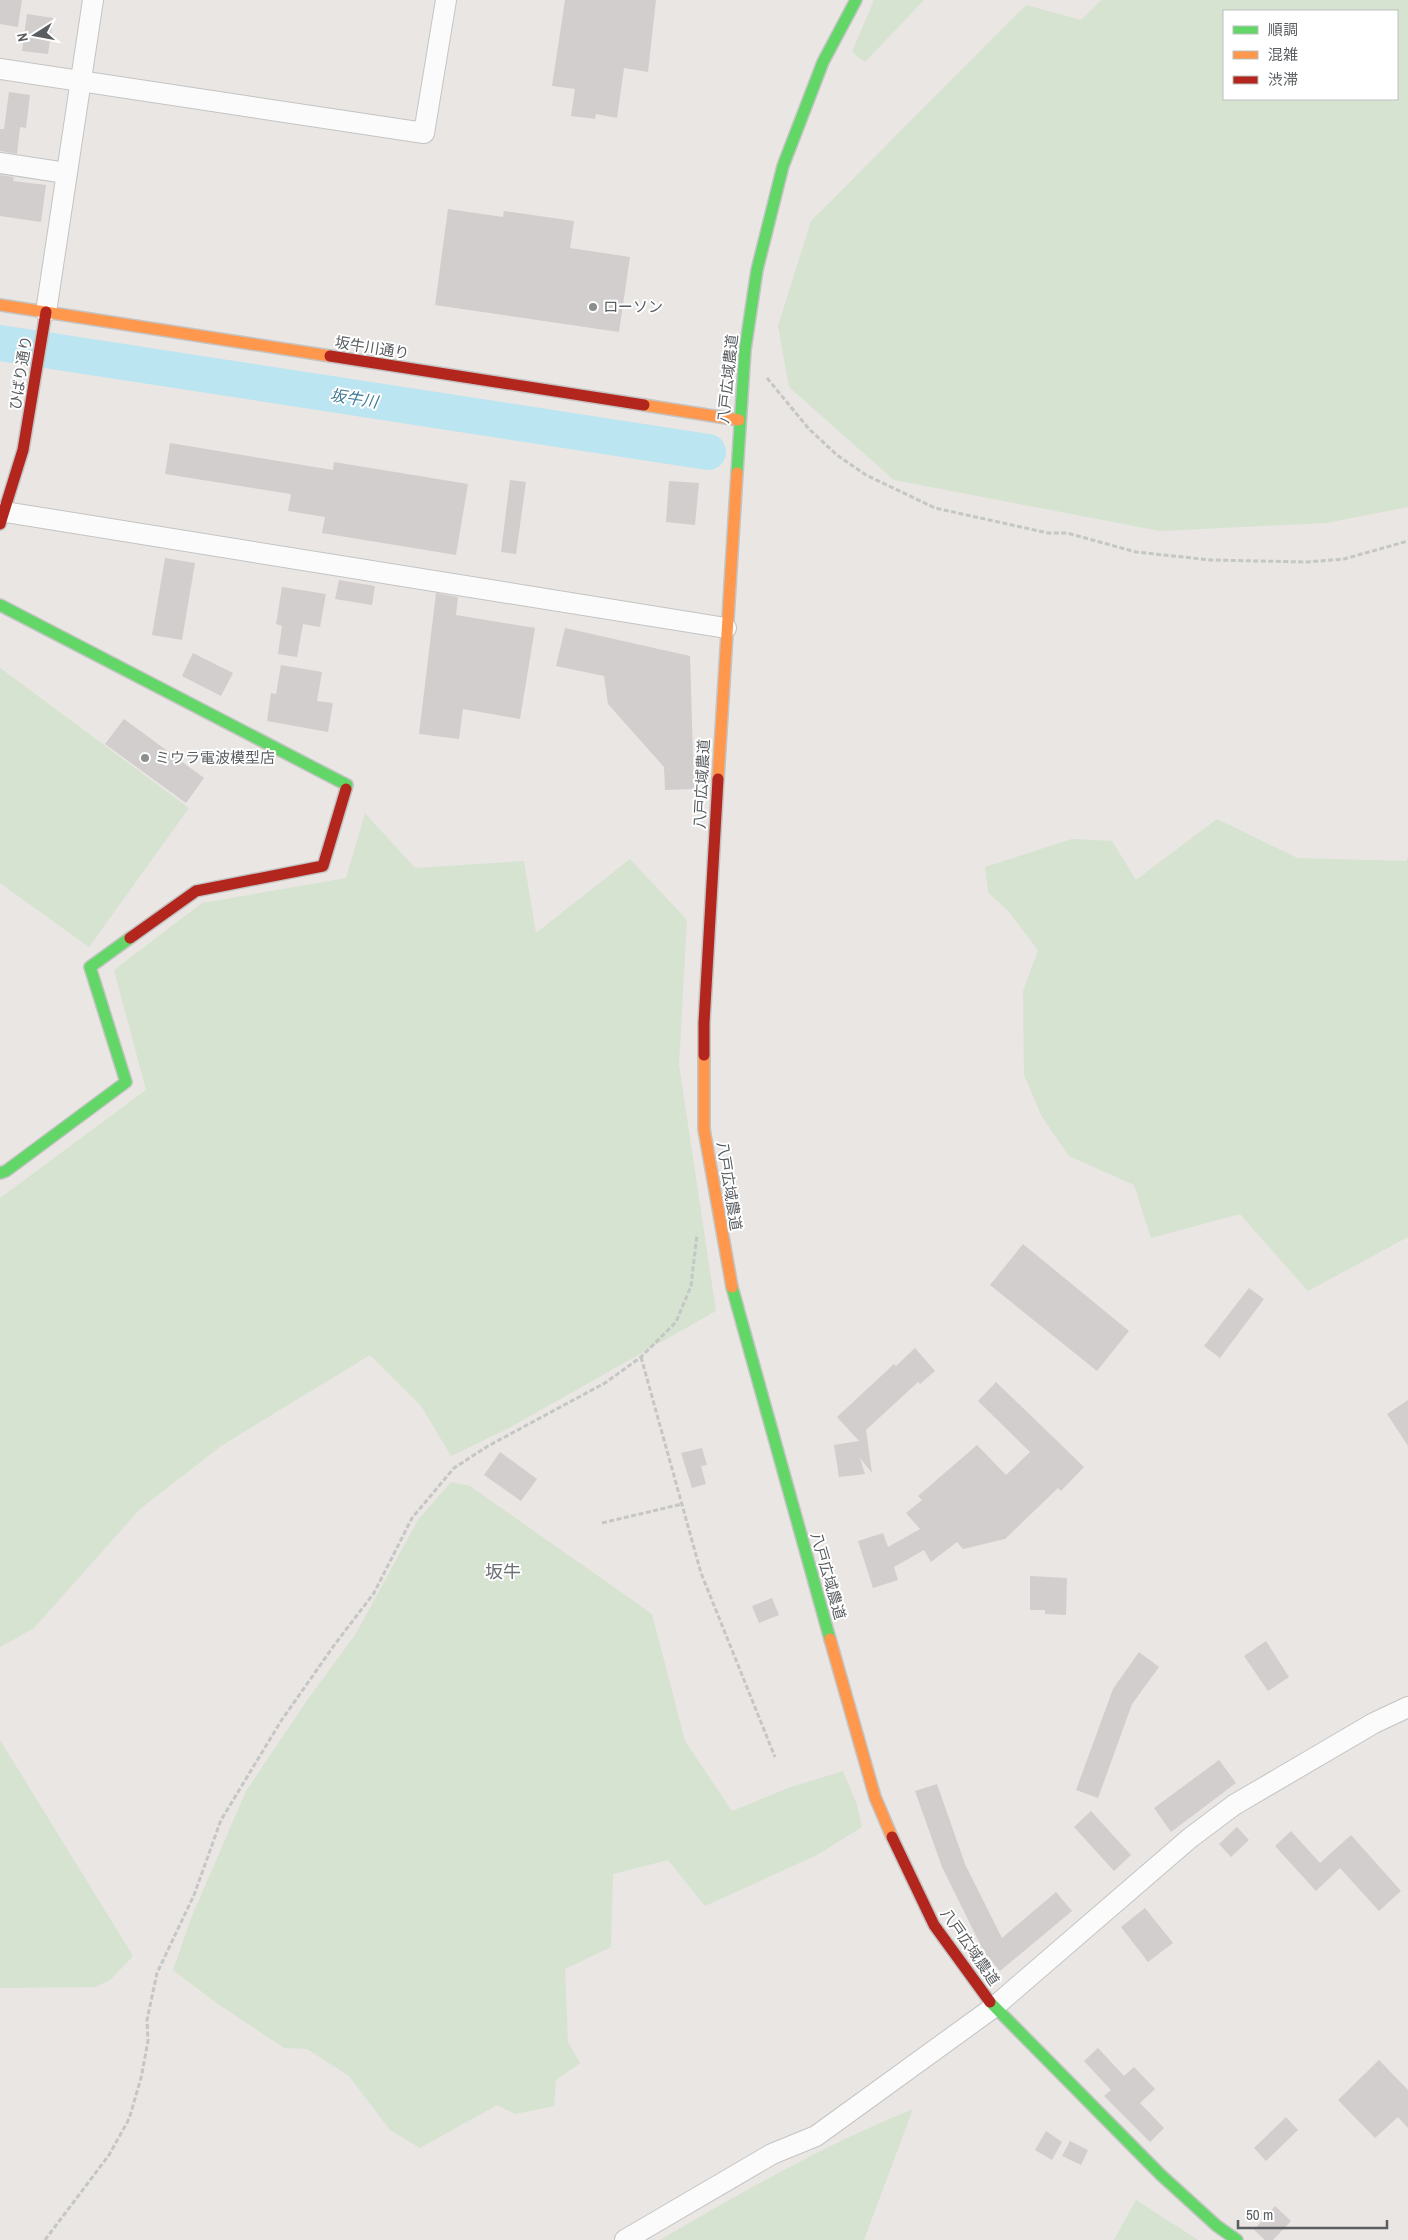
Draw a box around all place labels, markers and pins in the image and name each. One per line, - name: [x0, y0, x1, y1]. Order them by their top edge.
- place label: ローソン: [603, 296, 663, 317]
- marker: ローソン: [587, 301, 599, 313]
- place label: ミウラ電波模型店: [155, 747, 275, 768]
- marker: ミウラ電波模型店: [139, 752, 151, 764]

